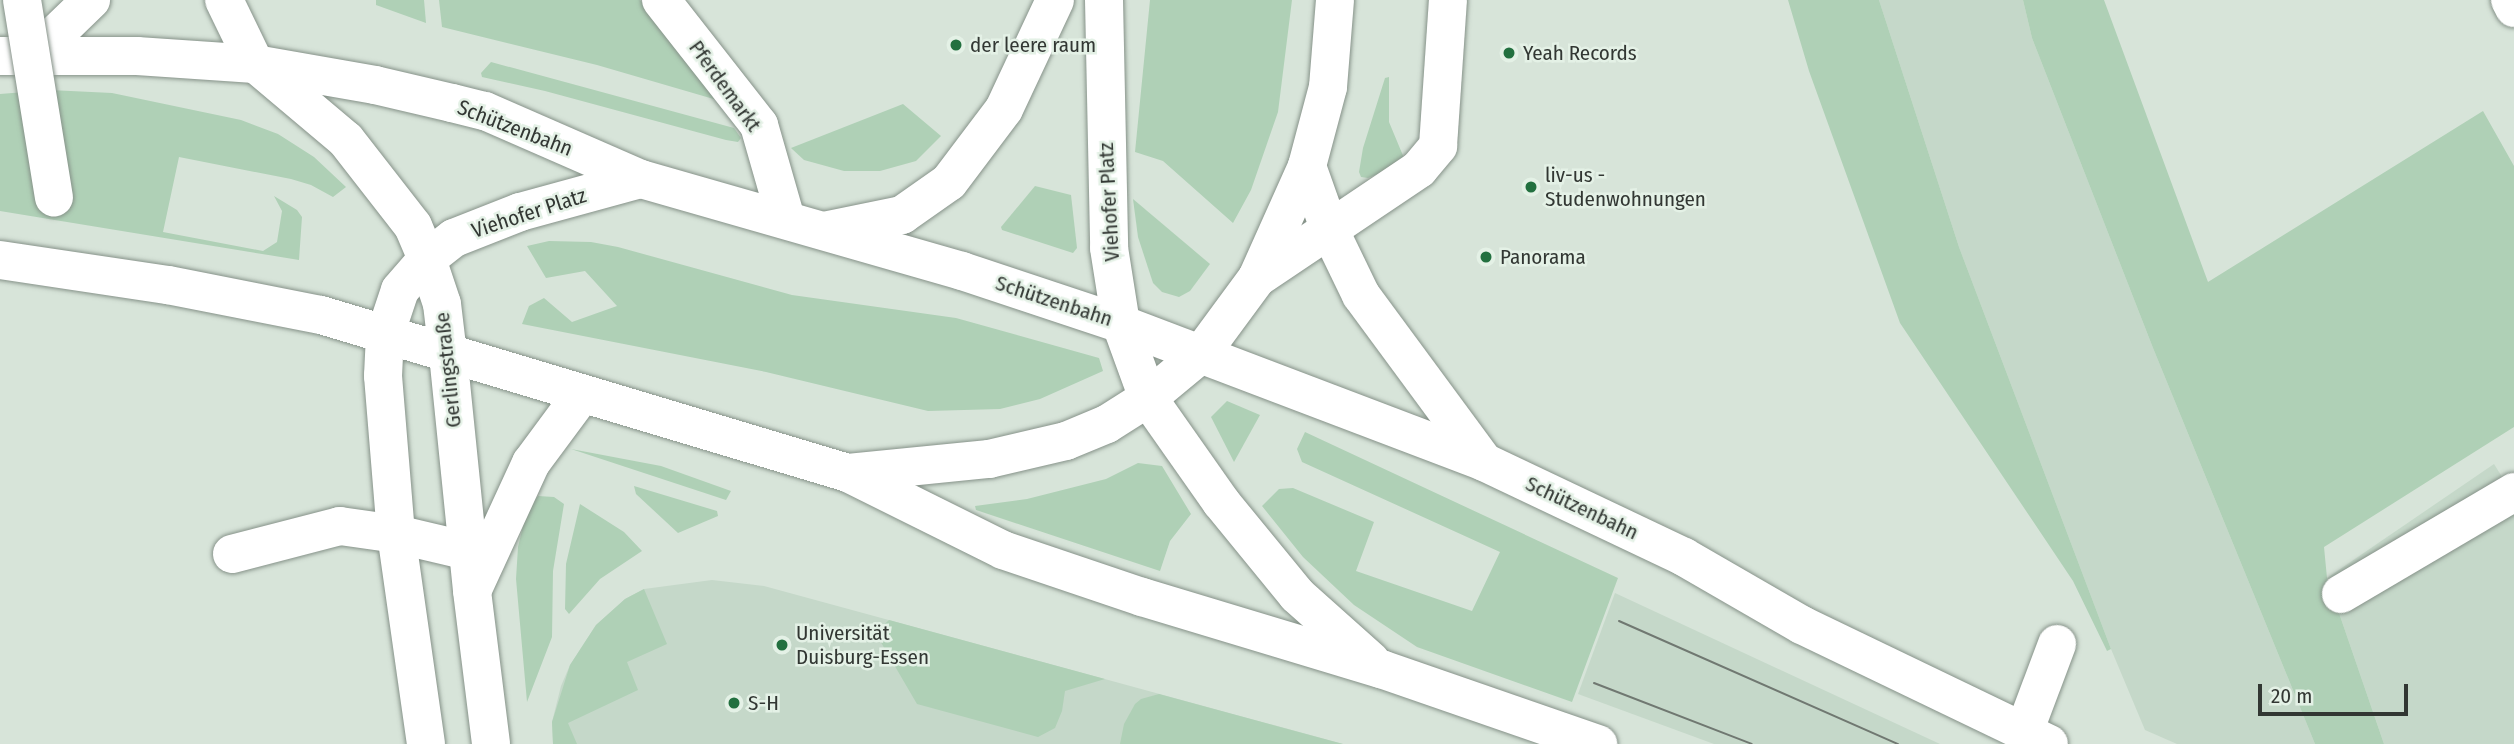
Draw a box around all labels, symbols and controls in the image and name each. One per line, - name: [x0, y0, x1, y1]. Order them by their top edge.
- place label: der leere raum: [970, 32, 1096, 58]
- street label: Pferdemarkt: [684, 36, 766, 136]
- marker: der leere raum: [948, 37, 964, 53]
- place label: Yeah Records: [1523, 40, 1637, 66]
- marker: Yeah Records: [1501, 45, 1517, 61]
- street label: Schützenbahn: [454, 94, 576, 162]
- street label: Viehofer Platz: [1093, 142, 1125, 262]
- place label: liv-us - Studenwohnungen: [1545, 162, 1706, 212]
- marker: liv-us - Studenwohnungen: [1523, 179, 1539, 195]
- street label: Viehofer Platz: [469, 183, 589, 243]
- place label: Panorama: [1500, 244, 1586, 270]
- marker: Panorama: [1478, 249, 1494, 265]
- street label: Schützenbahn: [992, 270, 1116, 332]
- street label: Gerlingstraße: [429, 311, 467, 429]
- street label: Schützenbahn: [1522, 471, 1642, 545]
- place label: Universität Duisburg-Essen: [796, 620, 929, 670]
- marker: Universität Duisburg-Essen: [774, 637, 790, 653]
- scale bar: [2262, 670, 2412, 714]
- text: 20 m: [2271, 683, 2312, 709]
- place label: S-H: [748, 690, 779, 716]
- marker: S-H: [726, 695, 742, 711]

